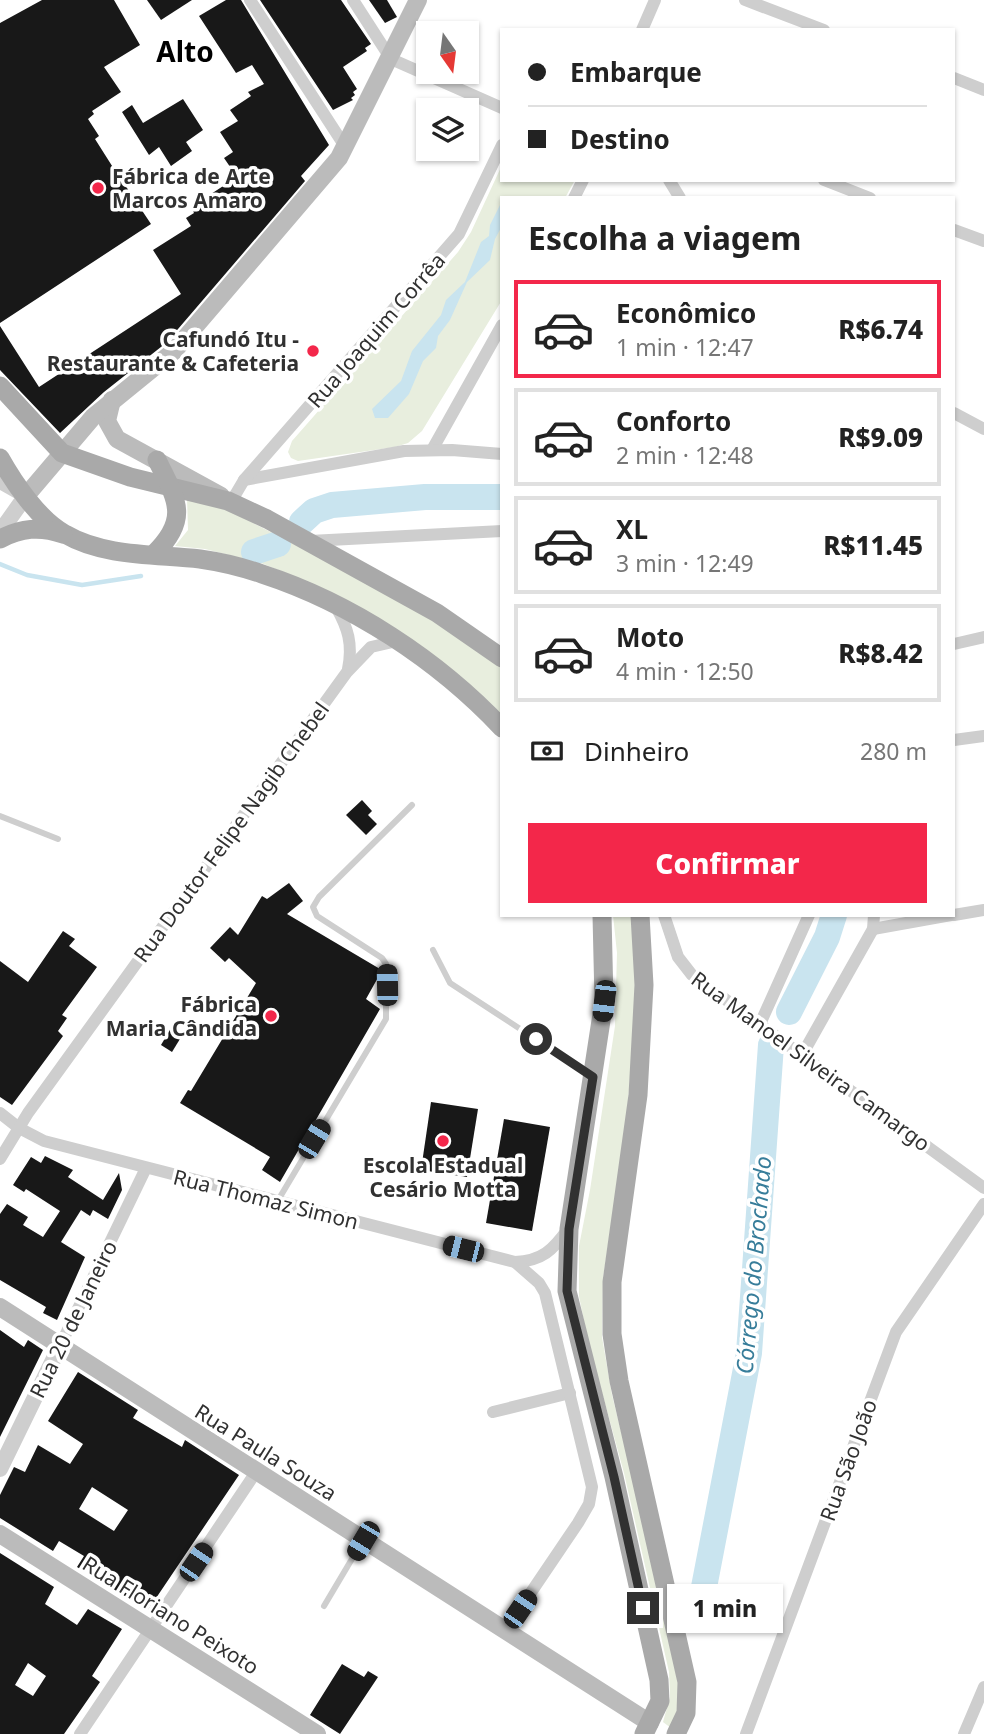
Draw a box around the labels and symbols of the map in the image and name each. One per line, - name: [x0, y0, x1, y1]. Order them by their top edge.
- north arrow: [416, 21, 480, 84]
- district label: Alto: [156, 32, 214, 70]
- place label: Fábrica de Arte Marcos Amaro: [112, 162, 271, 214]
- marker: Fábrica de Arte Marcos Amaro: [90, 180, 106, 196]
- street label: Rua Joaquim Corrêa: [301, 247, 451, 413]
- place label: Cafundó Itu - Restaurante & Cafeteria: [47, 325, 299, 377]
- marker: Cafundó Itu - Restaurante & Cafeteria: [305, 343, 321, 359]
- street label: Rua Doutor Felipe Nagib Chebel: [127, 696, 335, 968]
- car: [377, 964, 398, 1006]
- street label: Rua Manoel Silveira Camargo: [686, 965, 936, 1157]
- car: [592, 979, 617, 1023]
- place label: Fábrica Maria Cândida: [106, 990, 257, 1042]
- marker: Fábrica Maria Cândida: [263, 1008, 279, 1024]
- route start: [520, 1023, 552, 1055]
- car: [295, 1116, 334, 1162]
- marker: Escola Estadual Cesário Motta: [435, 1133, 451, 1149]
- place label: Escola Estadual Cesário Motta: [363, 1151, 523, 1203]
- water label: Córrego do Brochado: [728, 1155, 778, 1375]
- street label: Rua Thomaz Simon: [171, 1162, 361, 1236]
- car: [441, 1234, 486, 1264]
- street label: Rua 20 de Janeiro: [23, 1236, 123, 1402]
- street label: Rua São João: [813, 1395, 883, 1525]
- street label: Rua Paula Souza: [190, 1397, 342, 1507]
- car: [344, 1518, 383, 1564]
- car: [176, 1539, 217, 1585]
- street label: Rua Floriano Peixoto: [78, 1549, 264, 1681]
- callout: 1 min: [668, 1584, 783, 1632]
- car: [500, 1586, 541, 1632]
- route end: [627, 1592, 659, 1624]

